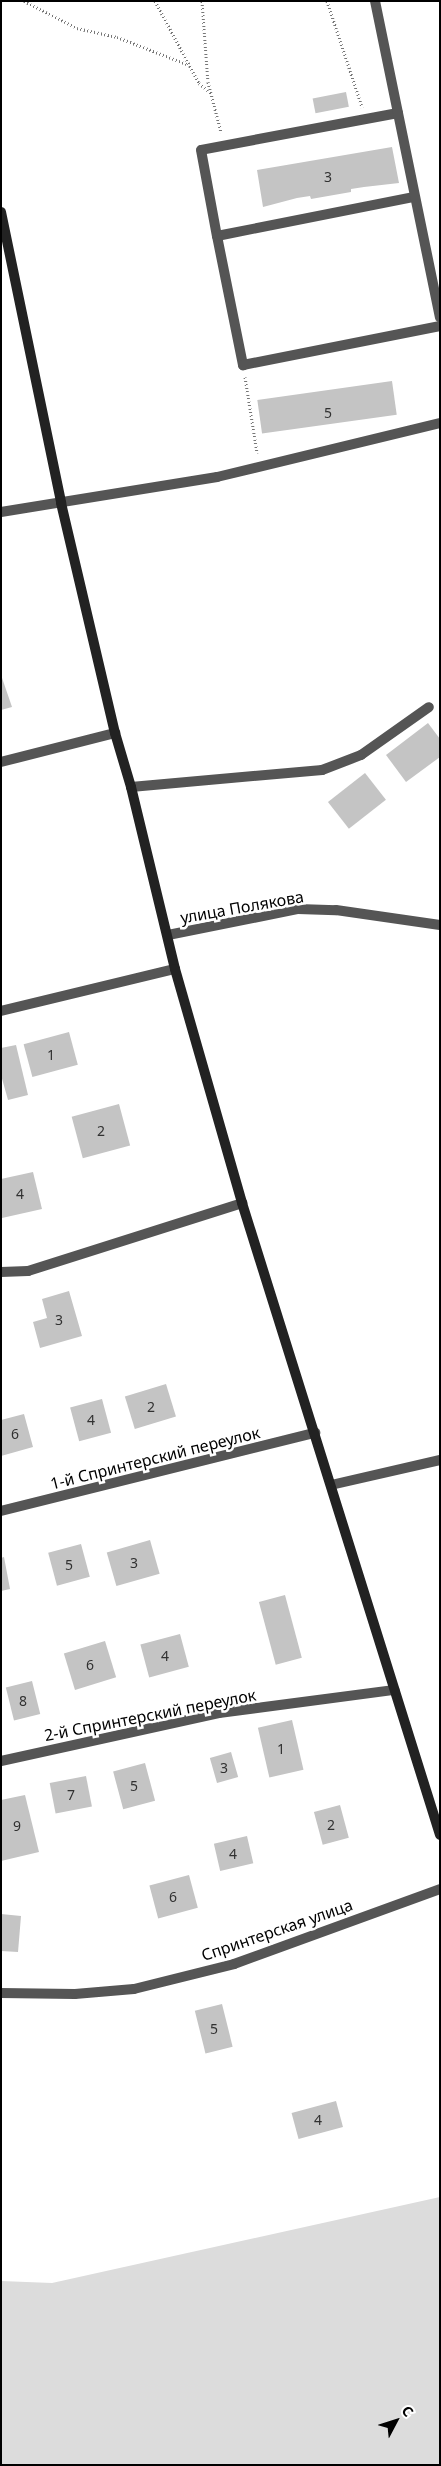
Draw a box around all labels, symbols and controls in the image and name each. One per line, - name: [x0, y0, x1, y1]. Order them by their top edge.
- house number: 3: [324, 169, 332, 185]
- house number: 5: [324, 405, 332, 421]
- street label: улица Полякова: [179, 887, 305, 927]
- house number: 1: [47, 1047, 55, 1063]
- house number: 2: [97, 1123, 105, 1139]
- house number: 4: [16, 1186, 24, 1202]
- house number: 3: [55, 1312, 63, 1328]
- house number: 2: [147, 1399, 155, 1415]
- house number: 4: [87, 1412, 95, 1428]
- street label: 1-й Спринтерский переулок: [48, 1423, 262, 1493]
- house number: 6: [11, 1426, 19, 1442]
- house number: 3: [130, 1555, 138, 1571]
- house number: 5: [65, 1557, 73, 1573]
- house number: 4: [161, 1648, 169, 1664]
- house number: 6: [86, 1657, 94, 1673]
- street label: 2-й Спринтерский переулок: [42, 1685, 258, 1745]
- house number: 8: [19, 1693, 27, 1709]
- house number: 1: [277, 1741, 285, 1757]
- house number: 3: [220, 1760, 228, 1776]
- house number: 5: [130, 1778, 138, 1794]
- house number: 7: [67, 1787, 75, 1803]
- house number: 2: [327, 1817, 335, 1833]
- house number: 9: [13, 1818, 21, 1834]
- house number: 4: [229, 1846, 237, 1862]
- house number: 6: [169, 1889, 177, 1905]
- street label: Спринтерская улица: [199, 1895, 355, 1965]
- house number: 5: [210, 2021, 218, 2037]
- house number: 4: [314, 2112, 322, 2128]
- north arrow: [371, 2396, 421, 2446]
- text: С: [398, 2401, 418, 2421]

